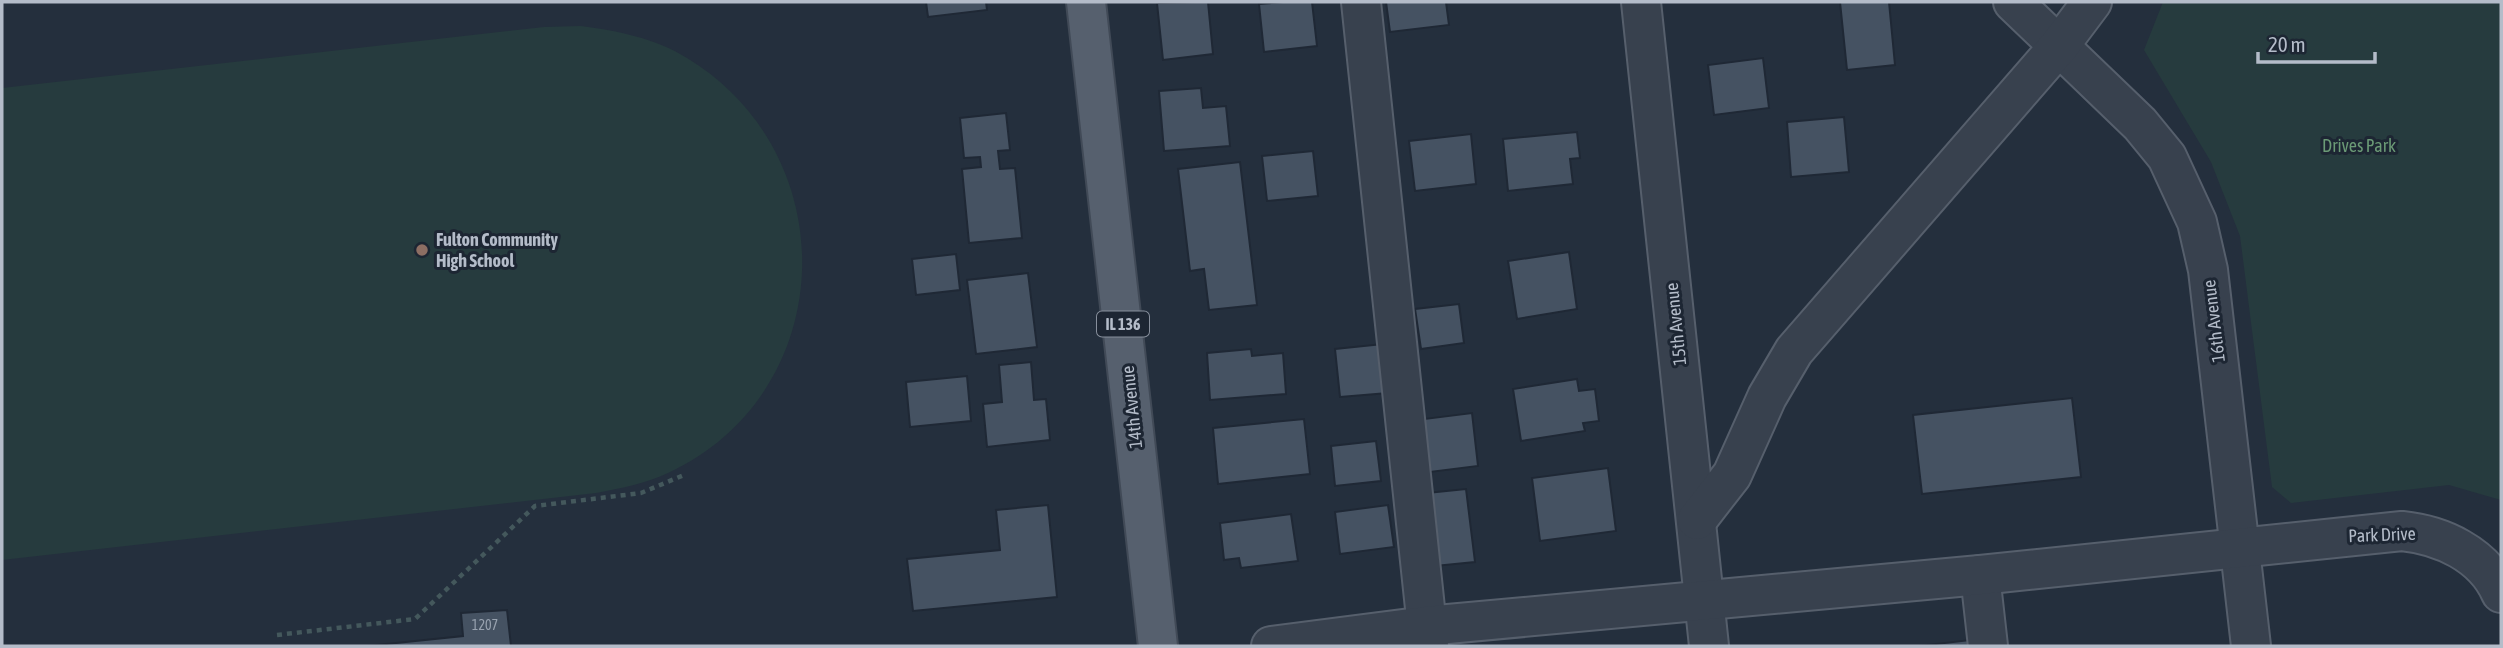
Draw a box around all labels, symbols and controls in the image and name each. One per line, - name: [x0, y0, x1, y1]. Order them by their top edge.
- scale bar: [2258, 21, 2375, 65]
- text: 20 m: [2268, 32, 2306, 56]
- park label: Drives Park: [2322, 135, 2396, 156]
- place label: Fulton Community High School: [436, 229, 558, 271]
- marker: Fulton Community High School: [414, 242, 430, 258]
- street label: 16th Avenue: [2198, 279, 2229, 364]
- street label: 15th Avenue: [1661, 282, 1690, 366]
- road number: IL 136: [1097, 312, 1149, 336]
- street label: 14th Avenue: [1117, 365, 1146, 449]
- street label: Park Drive: [2348, 523, 2416, 546]
- house number: 1207: [472, 617, 498, 633]

